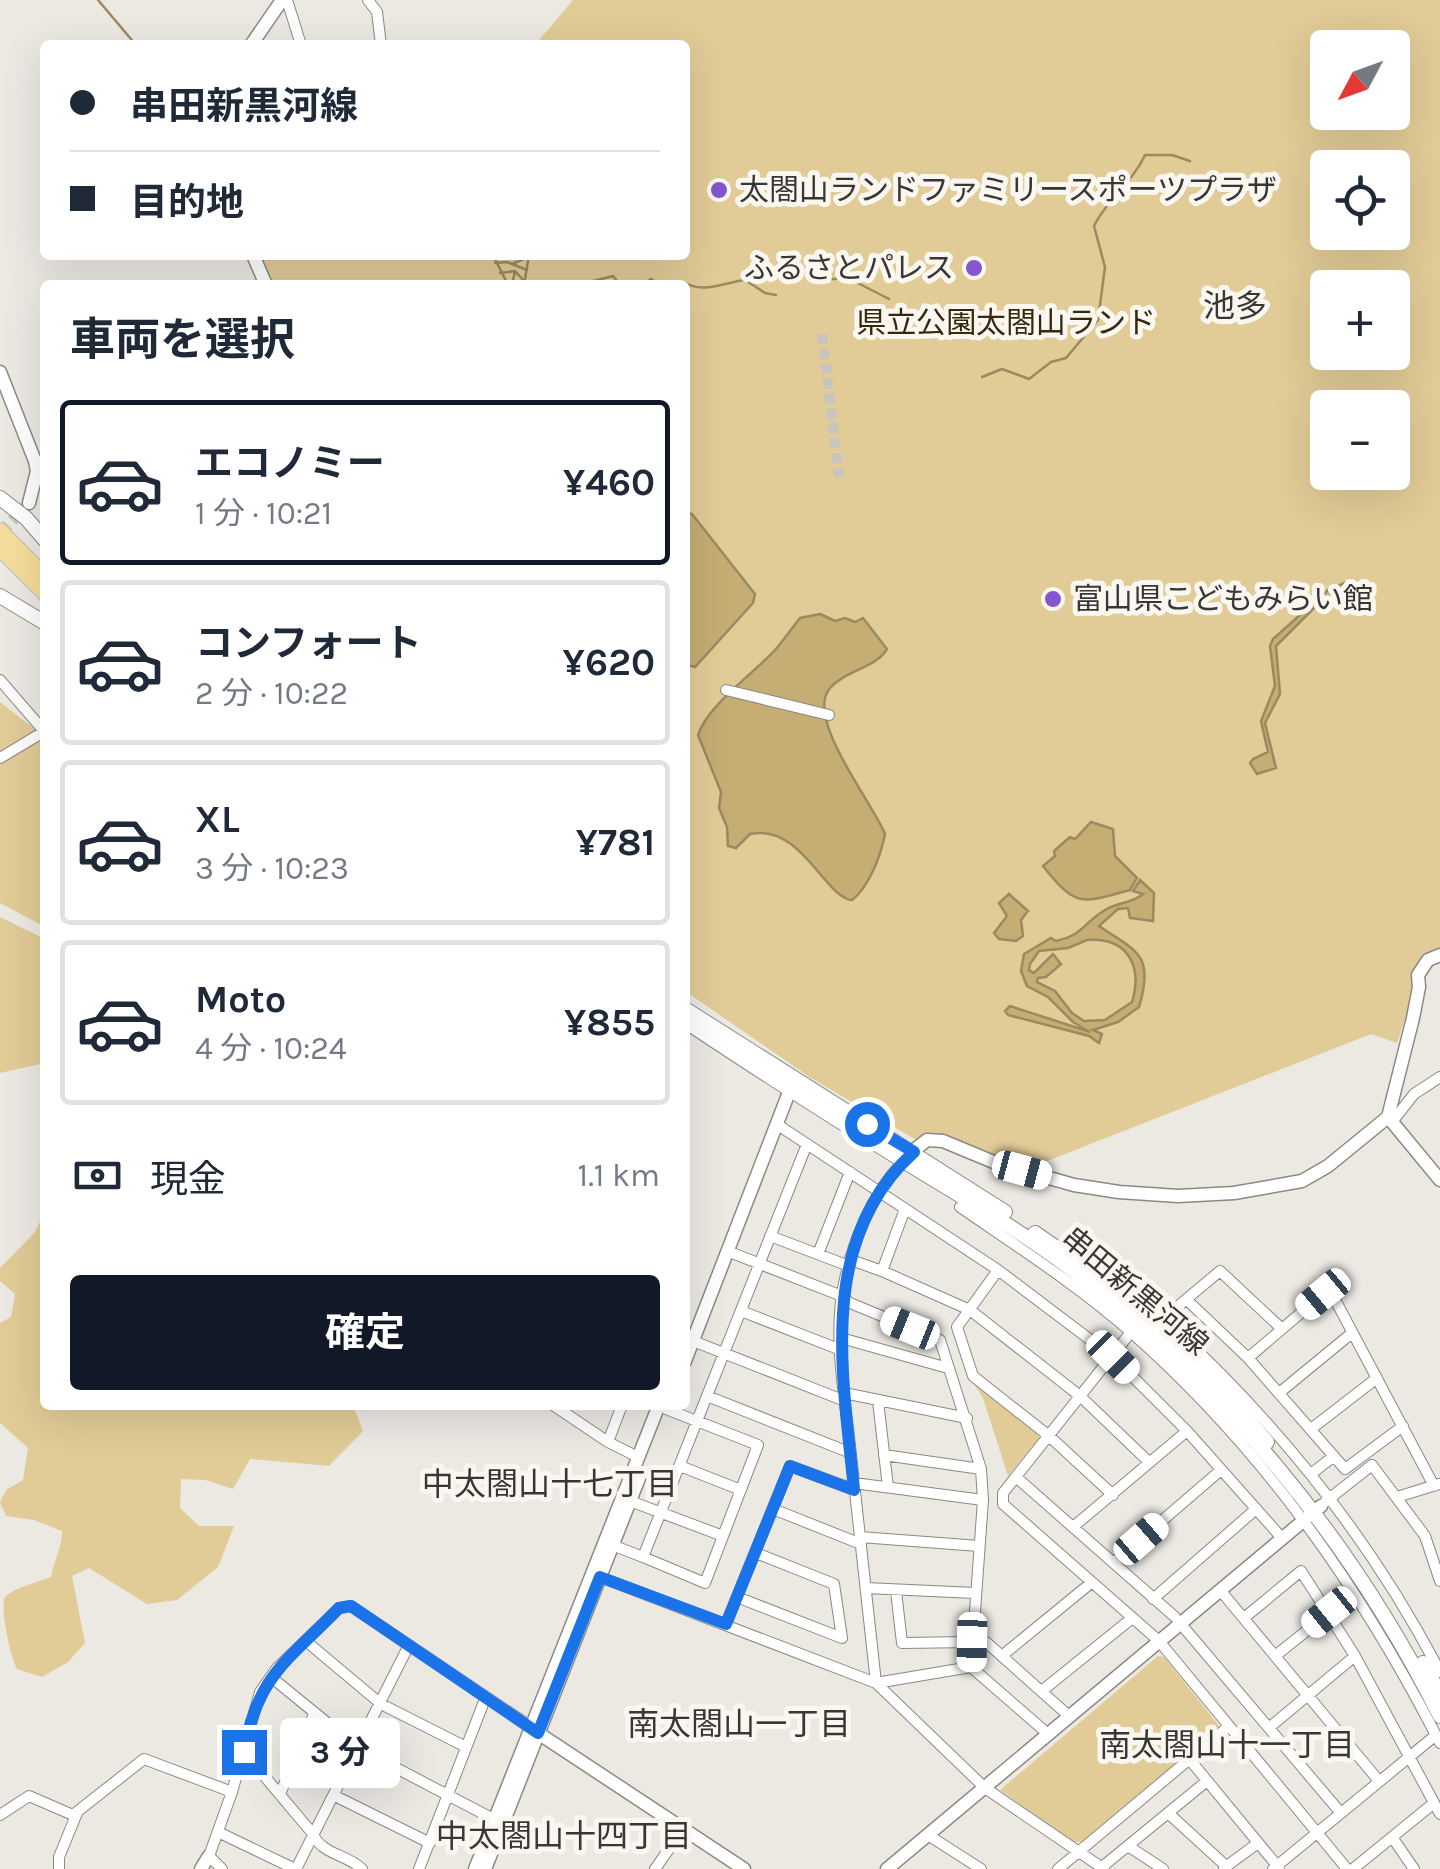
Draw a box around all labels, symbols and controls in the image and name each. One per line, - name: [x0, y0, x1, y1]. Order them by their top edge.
- north arrow: [1310, 30, 1410, 130]
- map controls: [1310, 30, 1410, 490]
- text: 串田新黒河線: [130, 84, 358, 129]
- button: locate: [1310, 150, 1410, 250]
- place label: 太閤山ランドファミリースポーツプラザ: [739, 172, 1277, 208]
- marker: 太閤山ランドファミリースポーツプラザ: [708, 179, 730, 201]
- text: 目的地: [130, 180, 244, 225]
- place label: ふるさとパレス: [744, 250, 954, 286]
- marker: ふるさとパレス: [963, 257, 985, 279]
- button: +: [1310, 270, 1410, 370]
- district label: 池多: [1203, 288, 1267, 325]
- park label: 県立公園太閤山ランド: [856, 305, 1156, 341]
- text: 車両を選択: [70, 314, 295, 366]
- button: −: [1310, 390, 1410, 490]
- icon: car: [75, 438, 165, 528]
- text: エコノミー: [195, 441, 385, 486]
- text: ¥460: [563, 460, 655, 505]
- text: 1 分 · 10:21: [195, 495, 332, 532]
- place label: 富山県こどもみらい館: [1073, 581, 1373, 617]
- marker: 富山県こどもみらい館: [1042, 588, 1064, 610]
- icon: car: [75, 618, 165, 708]
- text: コンフォート: [195, 621, 422, 666]
- text: ¥620: [563, 640, 655, 685]
- text: 2 分 · 10:22: [195, 675, 348, 712]
- text: XL: [195, 797, 240, 842]
- icon: car: [75, 798, 165, 888]
- text: ¥781: [576, 820, 655, 865]
- text: 3 分 · 10:23: [195, 850, 349, 887]
- text: Moto: [195, 977, 286, 1022]
- icon: car: [75, 978, 165, 1068]
- text: ¥855: [564, 1000, 655, 1045]
- text: 4 分 · 10:24: [195, 1030, 347, 1067]
- route start: [845, 1102, 890, 1147]
- icon: cash: [70, 1148, 125, 1203]
- car: [989, 1148, 1055, 1192]
- text: 現金: [150, 1157, 226, 1202]
- text: 1.1 km: [578, 1157, 660, 1194]
- street label: 串田新黒河線: [1054, 1219, 1216, 1363]
- car: [1290, 1263, 1356, 1325]
- button: 確定: [70, 1275, 660, 1390]
- car: [877, 1303, 943, 1353]
- car: [1081, 1325, 1145, 1389]
- district label: 中太閤山十七丁目: [422, 1466, 678, 1503]
- car: [1109, 1508, 1173, 1570]
- car: [1296, 1581, 1362, 1643]
- car: [956, 1612, 988, 1672]
- district label: 南太閤山一丁目: [627, 1706, 851, 1743]
- callout: 3 分: [279, 1717, 399, 1787]
- district label: 南太閤山十一丁目: [1099, 1727, 1355, 1764]
- route end: [222, 1730, 267, 1775]
- text: 3 分: [310, 1734, 370, 1771]
- district label: 中太閤山十四丁目: [436, 1818, 692, 1855]

